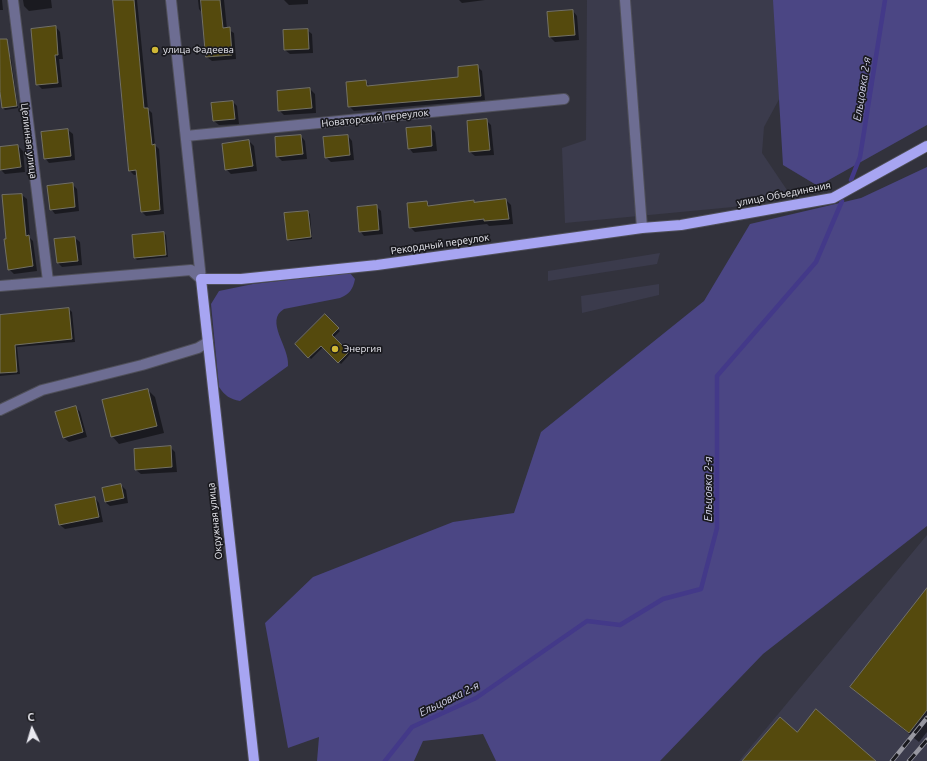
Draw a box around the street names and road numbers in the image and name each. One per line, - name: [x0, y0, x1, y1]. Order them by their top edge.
- street label: Целинная улица: [18, 102, 40, 180]
- street label: Новаторский переулок: [321, 106, 429, 130]
- street label: улица Объединения: [736, 179, 832, 209]
- street label: Рекордный переулок: [390, 231, 490, 257]
- street label: Окружная улица: [205, 482, 225, 560]

